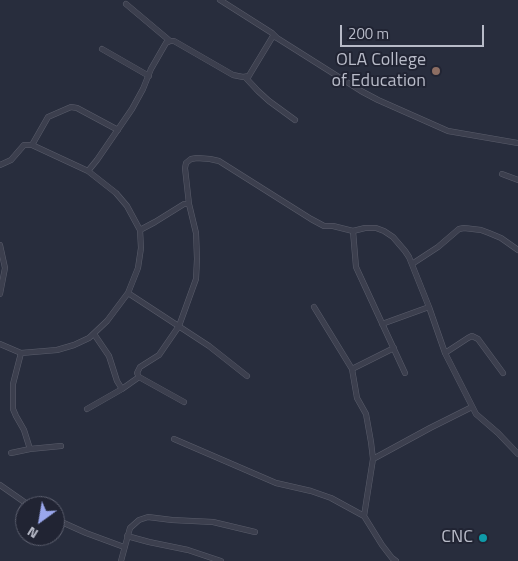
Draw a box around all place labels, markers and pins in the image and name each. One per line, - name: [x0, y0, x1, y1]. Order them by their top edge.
- place label: OLA College of Education: [331, 50, 426, 92]
- marker: OLA College of Education: [430, 65, 442, 77]
- place label: CNC: [441, 527, 473, 549]
- marker: CNC: [477, 532, 489, 544]

